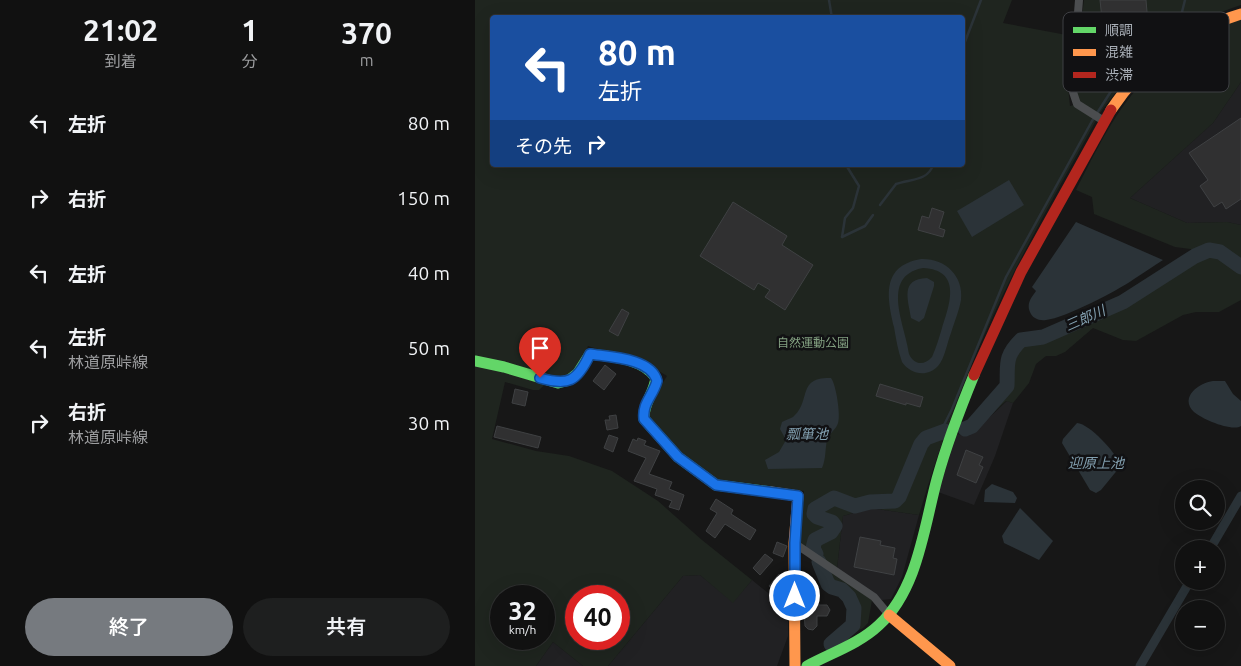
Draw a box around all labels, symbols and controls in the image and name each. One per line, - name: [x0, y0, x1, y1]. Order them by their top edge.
- legend: [1063, 12, 1229, 92]
- text: 21:02: [83, 13, 158, 47]
- text: 1: [241, 13, 258, 47]
- text: 370: [341, 16, 392, 50]
- text: 順調: [1105, 22, 1133, 38]
- text: 80 m: [598, 32, 676, 72]
- icon: left: [515, 35, 580, 100]
- text: 混雑: [1105, 44, 1133, 60]
- text: m: [360, 51, 373, 69]
- text: 到着: [105, 52, 137, 70]
- text: 分: [242, 52, 258, 70]
- text: 渋滞: [1105, 67, 1133, 83]
- text: 左折: [598, 78, 642, 103]
- icon: left: [25, 109, 53, 137]
- text: 80 m: [408, 112, 450, 134]
- text: 左折: [68, 113, 106, 135]
- icon: right: [582, 130, 610, 158]
- text: その先: [515, 135, 572, 157]
- icon: right: [25, 184, 53, 212]
- text: 150 m: [397, 187, 450, 209]
- text: 右折: [68, 188, 106, 210]
- icon: left: [25, 259, 53, 287]
- text: 40 m: [408, 262, 450, 284]
- text: 左折: [68, 263, 106, 285]
- water label: 三郎川: [1063, 301, 1109, 334]
- text: 左折: [68, 326, 106, 348]
- pin: [519, 327, 561, 378]
- icon: left: [25, 334, 53, 362]
- icon: arrive: [526, 334, 554, 362]
- park label: 自然運動公園: [777, 336, 849, 349]
- text: 50 m: [408, 337, 450, 359]
- text: 林道原峠線: [68, 353, 148, 371]
- text: 右折: [68, 401, 106, 423]
- icon: right: [25, 409, 53, 437]
- text: 30 m: [408, 412, 450, 434]
- water label: 瓢箪池: [786, 426, 830, 442]
- text: 林道原峠線: [68, 428, 148, 446]
- water label: 迎原上池: [1068, 455, 1126, 471]
- map controls: [1175, 480, 1225, 650]
- button: search: [1175, 480, 1225, 530]
- button: +: [1175, 540, 1225, 590]
- position arrow: [768, 569, 820, 621]
- speed limit sign: 40: [565, 585, 630, 650]
- text: 32: [508, 597, 537, 625]
- button: 終了: [25, 598, 233, 656]
- button: 共有: [243, 598, 450, 656]
- button: −: [1175, 600, 1225, 650]
- text: km/h: [509, 623, 536, 636]

